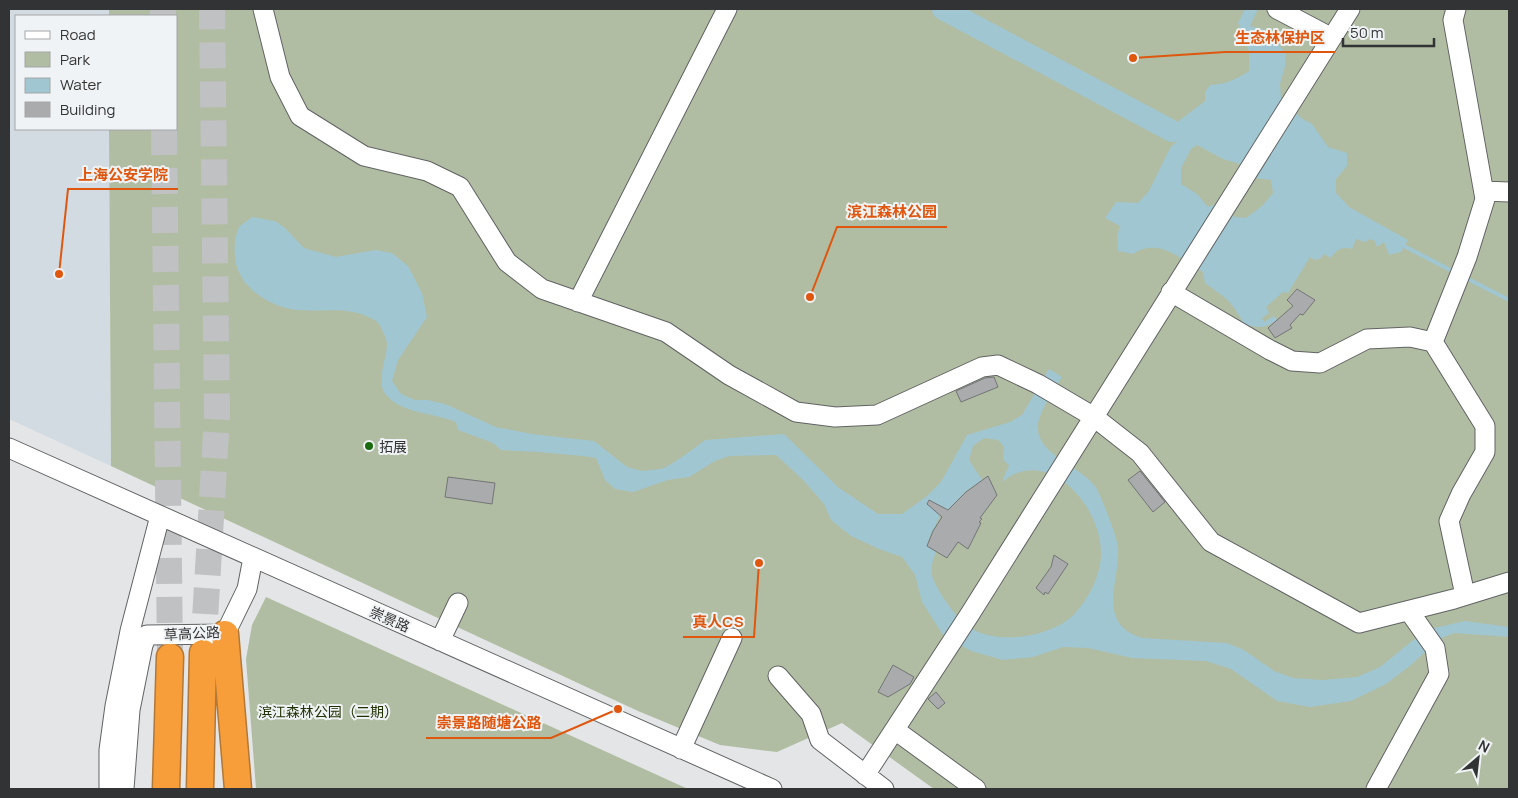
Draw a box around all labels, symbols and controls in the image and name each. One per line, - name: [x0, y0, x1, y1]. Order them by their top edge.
- legend: [15, 15, 178, 130]
- scale bar: [1343, 15, 1434, 47]
- callout: 生态林保护区: [1225, 22, 1335, 52]
- text: 50 m: [1350, 22, 1384, 43]
- text: Road: [60, 24, 96, 45]
- text: 生态林保护区: [1235, 27, 1325, 48]
- text: Park: [60, 49, 90, 70]
- text: Water: [60, 74, 102, 95]
- text: Building: [60, 99, 115, 120]
- callout: 上海公安学院: [68, 159, 178, 189]
- text: 上海公安学院: [78, 164, 168, 185]
- callout: 滨江森林公园: [837, 197, 947, 227]
- text: 滨江森林公园: [847, 201, 937, 222]
- place label: 拓展: [379, 437, 407, 456]
- marker: 拓展: [363, 440, 375, 452]
- street label: 崇景路: [367, 602, 413, 636]
- callout: 真人CS: [683, 607, 754, 637]
- text: 真人CS: [692, 611, 744, 632]
- street label: 草高公路: [164, 622, 220, 644]
- park label: 滨江森林公园（二期）: [258, 702, 398, 721]
- callout: 崇景路随塘公路: [426, 708, 551, 738]
- text: 崇景路随塘公路: [436, 712, 542, 733]
- north arrow: [1453, 733, 1503, 783]
- text: N: [1475, 735, 1493, 757]

